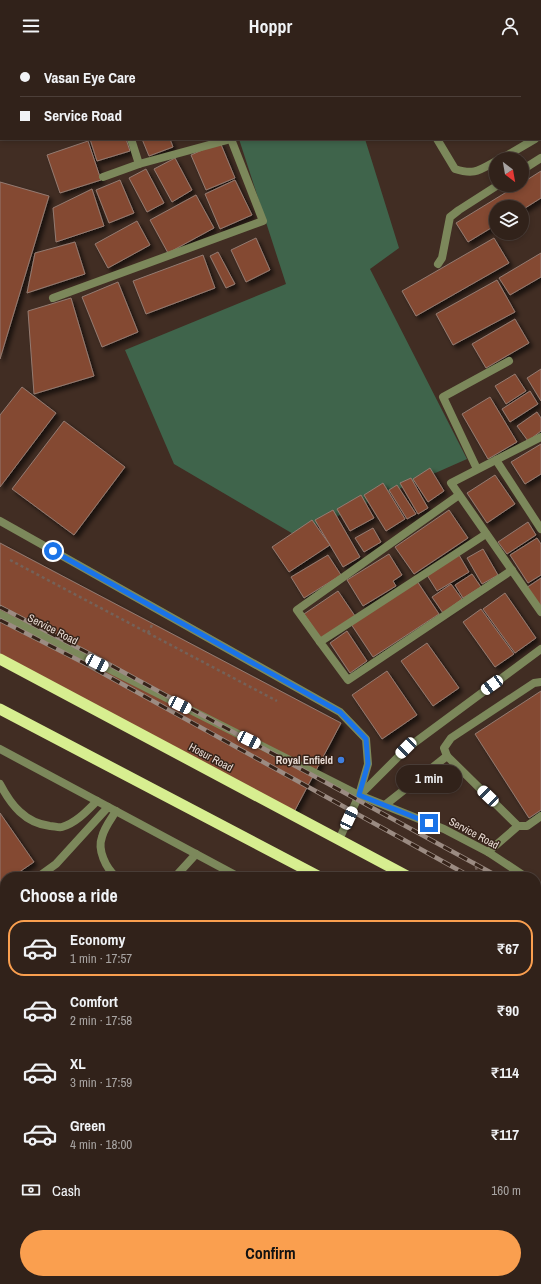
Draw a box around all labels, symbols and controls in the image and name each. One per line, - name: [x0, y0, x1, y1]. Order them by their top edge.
- text: Hoppr: [249, 14, 292, 39]
- icon: menu: [20, 15, 42, 37]
- icon: person: [499, 15, 521, 37]
- text: Vasan Eye Care: [44, 67, 136, 88]
- text: Service Road: [44, 105, 122, 126]
- north arrow: [489, 152, 529, 192]
- map controls: [489, 152, 529, 240]
- button: layers: [489, 200, 529, 240]
- route start: [44, 542, 62, 560]
- street label: Service Road: [25, 610, 81, 648]
- car: [84, 652, 110, 674]
- car: [479, 673, 505, 697]
- car: [167, 694, 193, 716]
- car: [236, 729, 262, 751]
- car: [393, 735, 419, 761]
- street label: Hosur Road: [186, 740, 236, 774]
- place label: Royal Enfield: [276, 753, 333, 767]
- marker: Royal Enfield: [336, 755, 346, 765]
- callout: 1 min: [396, 765, 462, 793]
- text: 1 min: [415, 770, 443, 787]
- car: [475, 783, 501, 809]
- car: [338, 805, 360, 831]
- route end: [420, 814, 438, 832]
- street label: Service Road: [447, 814, 501, 852]
- text: Choose a ride: [20, 883, 118, 908]
- text: Economy: [70, 929, 125, 950]
- icon: car: [22, 930, 58, 966]
- text: ₹67: [497, 938, 519, 959]
- text: 1 min · 17:57: [70, 950, 132, 967]
- text: Comfort: [70, 991, 118, 1012]
- icon: car: [22, 992, 58, 1028]
- text: ₹90: [497, 1000, 519, 1021]
- text: 2 min · 17:58: [70, 1012, 132, 1029]
- text: XL: [70, 1053, 86, 1074]
- icon: car: [22, 1054, 58, 1090]
- text: ₹114: [490, 1062, 519, 1083]
- text: 3 min · 17:59: [70, 1074, 132, 1091]
- text: Green: [70, 1115, 106, 1136]
- icon: car: [22, 1116, 58, 1152]
- text: ₹117: [490, 1124, 519, 1145]
- text: 4 min · 18:00: [70, 1136, 132, 1153]
- icon: cash: [20, 1179, 42, 1201]
- text: Cash: [52, 1180, 81, 1201]
- text: 160 m: [491, 1182, 521, 1199]
- button: Confirm: [20, 1230, 521, 1276]

